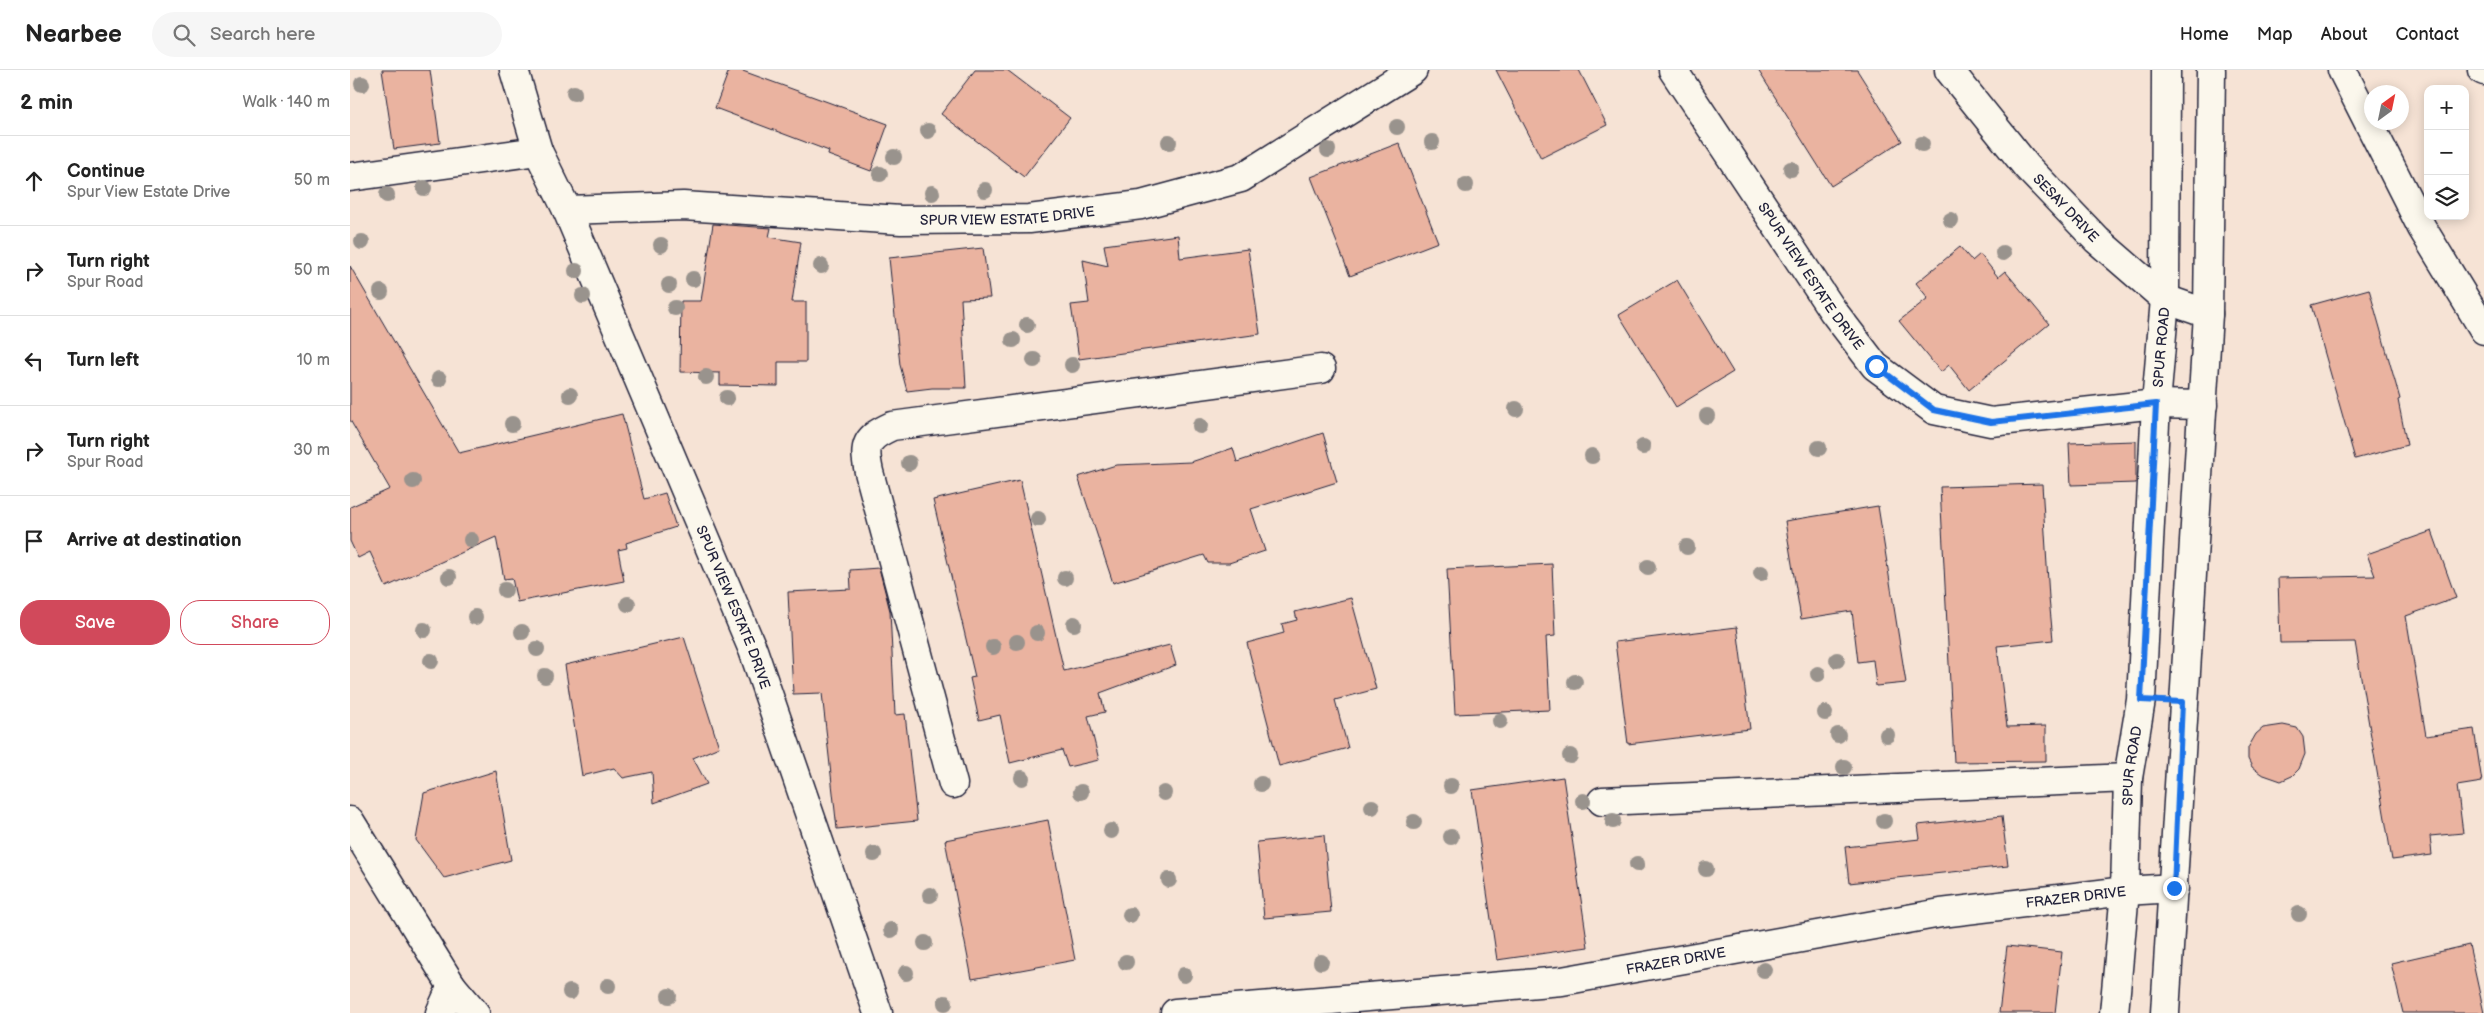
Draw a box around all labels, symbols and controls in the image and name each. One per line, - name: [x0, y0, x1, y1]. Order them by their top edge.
- search box: [152, 12, 502, 57]
- text: Nearbee: [25, 20, 122, 49]
- icon: search: [170, 21, 198, 49]
- text: Search here: [210, 23, 315, 46]
- text: Home: [2180, 24, 2229, 45]
- text: Map: [2257, 24, 2293, 45]
- text: About: [2321, 24, 2368, 45]
- text: Contact: [2396, 24, 2459, 45]
- north arrow: [2364, 85, 2409, 130]
- map controls: [2424, 85, 2469, 220]
- button: +: [2424, 85, 2469, 130]
- text: 2 min: [20, 90, 73, 115]
- text: Walk · 140 m: [243, 93, 330, 112]
- button: −: [2424, 130, 2469, 175]
- text: Continue: [67, 160, 145, 183]
- icon: ahead: [20, 167, 48, 195]
- text: 50 m: [294, 171, 330, 190]
- street label: SESAY DRIVE: [2029, 171, 2102, 246]
- button: layers: [2424, 175, 2469, 220]
- text: Spur View Estate Drive: [67, 183, 230, 202]
- street label: SPUR VIEW ESTATE DRIVE: [1754, 199, 1867, 353]
- street label: SPUR VIEW ESTATE DRIVE: [920, 203, 1096, 229]
- text: Turn right: [67, 250, 150, 273]
- icon: right: [20, 257, 48, 285]
- text: 50 m: [294, 261, 330, 280]
- text: Spur Road: [67, 273, 144, 292]
- street label: SPUR ROAD: [2149, 307, 2173, 388]
- icon: left: [20, 347, 48, 375]
- text: Turn left: [67, 349, 139, 372]
- text: 10 m: [297, 351, 330, 370]
- route start: [1865, 355, 1888, 378]
- text: Turn right: [67, 430, 150, 453]
- icon: right: [20, 437, 48, 465]
- text: 30 m: [293, 441, 330, 460]
- text: Spur Road: [67, 453, 144, 472]
- street label: SPUR VIEW ESTATE DRIVE: [692, 523, 774, 691]
- icon: arrive: [20, 527, 48, 555]
- text: Arrive at destination: [67, 529, 242, 552]
- button: Save: [20, 600, 170, 645]
- button: Share: [180, 600, 330, 645]
- street label: SPUR ROAD: [2119, 725, 2146, 806]
- route end: [2163, 877, 2186, 900]
- street label: FRAZER DRIVE: [2025, 883, 2127, 912]
- street label: FRAZER DRIVE: [1625, 944, 1727, 978]

